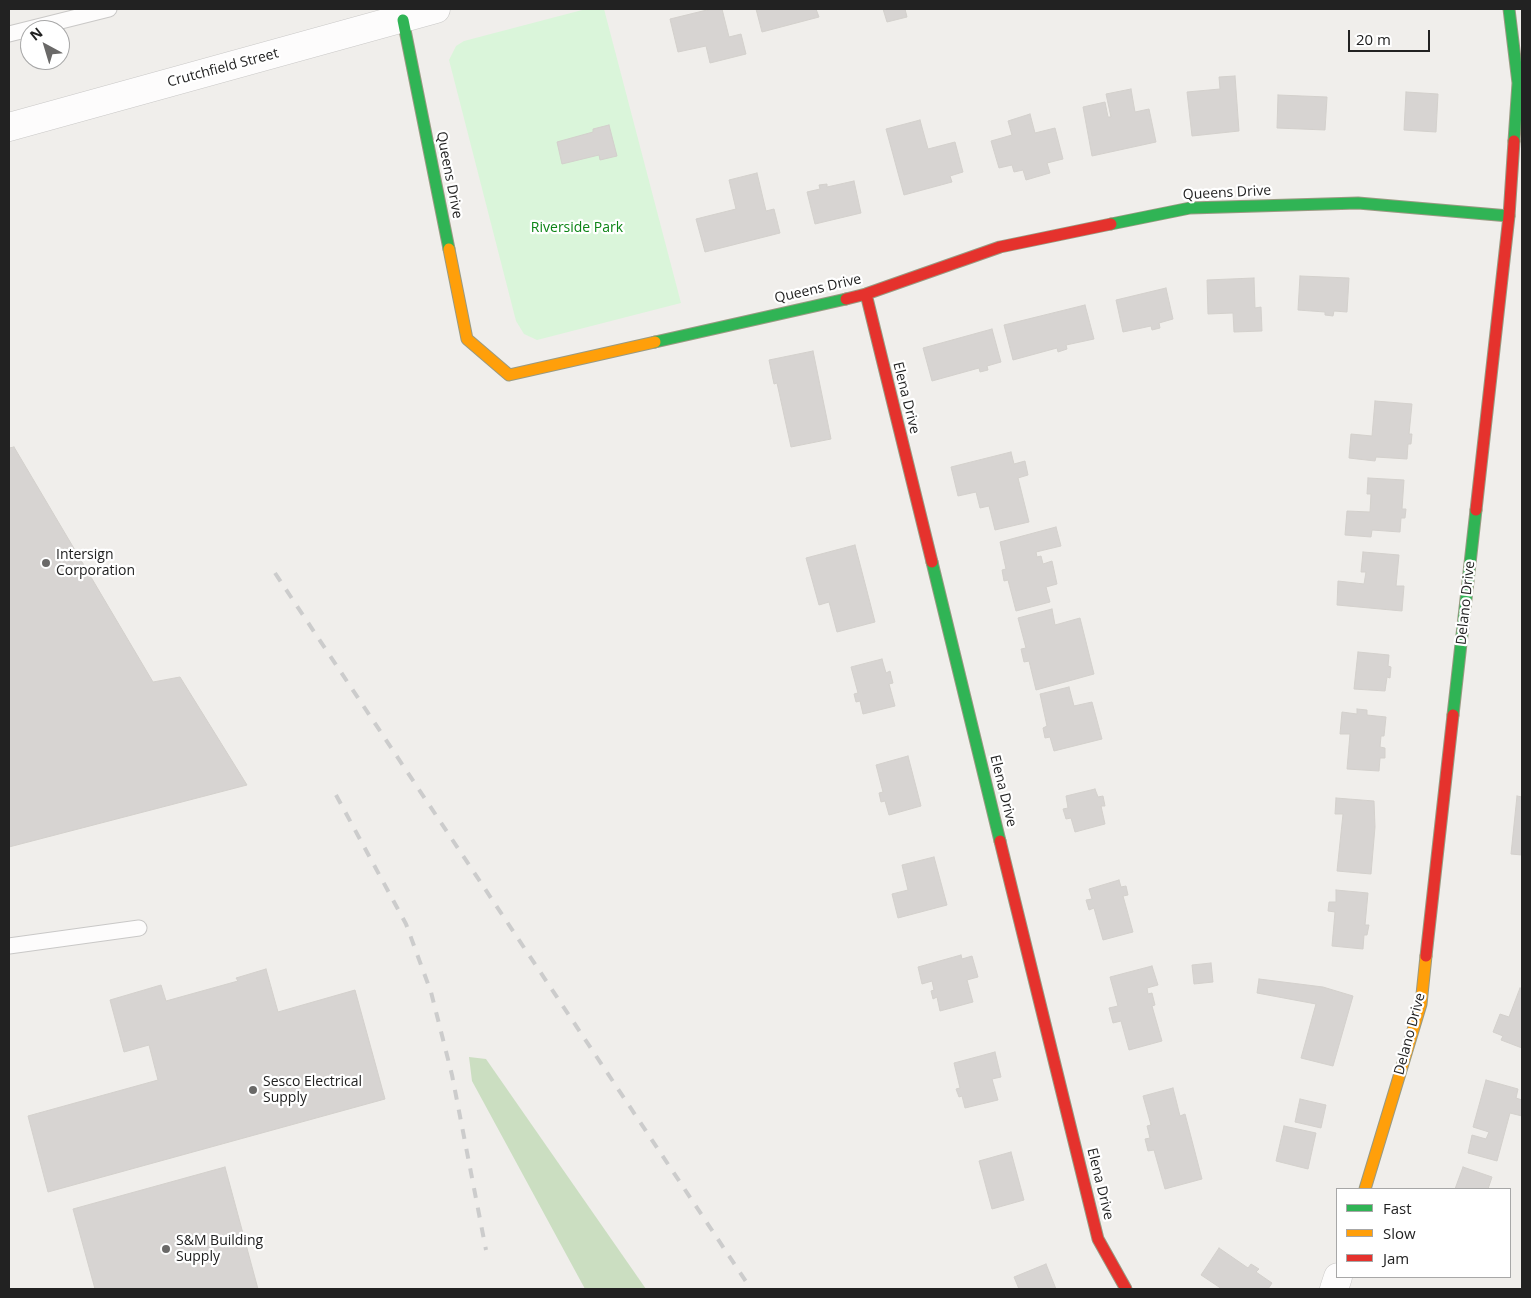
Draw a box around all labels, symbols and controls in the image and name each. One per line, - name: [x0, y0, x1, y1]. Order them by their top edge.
- north arrow: [20, 20, 70, 70]
- scale bar: [1351, 20, 1434, 52]
- text: N: [25, 23, 46, 45]
- text: 20 m: [1356, 29, 1391, 49]
- street label: Crutchfield Street: [166, 45, 280, 91]
- street label: Queens Drive: [432, 130, 466, 220]
- street label: Queens Drive: [1182, 182, 1272, 204]
- park label: Riverside Park: [531, 220, 623, 236]
- street label: Queens Drive: [773, 271, 863, 307]
- street label: Elena Drive: [889, 360, 923, 436]
- place label: Intersign Corporation: [56, 547, 135, 580]
- marker: Intersign Corporation: [40, 557, 52, 569]
- street label: Delano Drive: [1453, 560, 1479, 646]
- street label: Elena Drive: [986, 753, 1020, 829]
- street label: Delano Drive: [1391, 991, 1429, 1077]
- place label: Sesco Electrical Supply: [263, 1074, 362, 1106]
- marker: Sesco Electrical Supply: [247, 1084, 259, 1096]
- street label: Elena Drive: [1083, 1146, 1117, 1222]
- legend: [1336, 1188, 1511, 1278]
- text: Fast: [1383, 1198, 1412, 1218]
- text: Slow: [1383, 1223, 1416, 1243]
- place label: S&M Building Supply: [176, 1233, 263, 1266]
- marker: S&M Building Supply: [160, 1243, 172, 1255]
- text: Jam: [1383, 1248, 1409, 1268]

